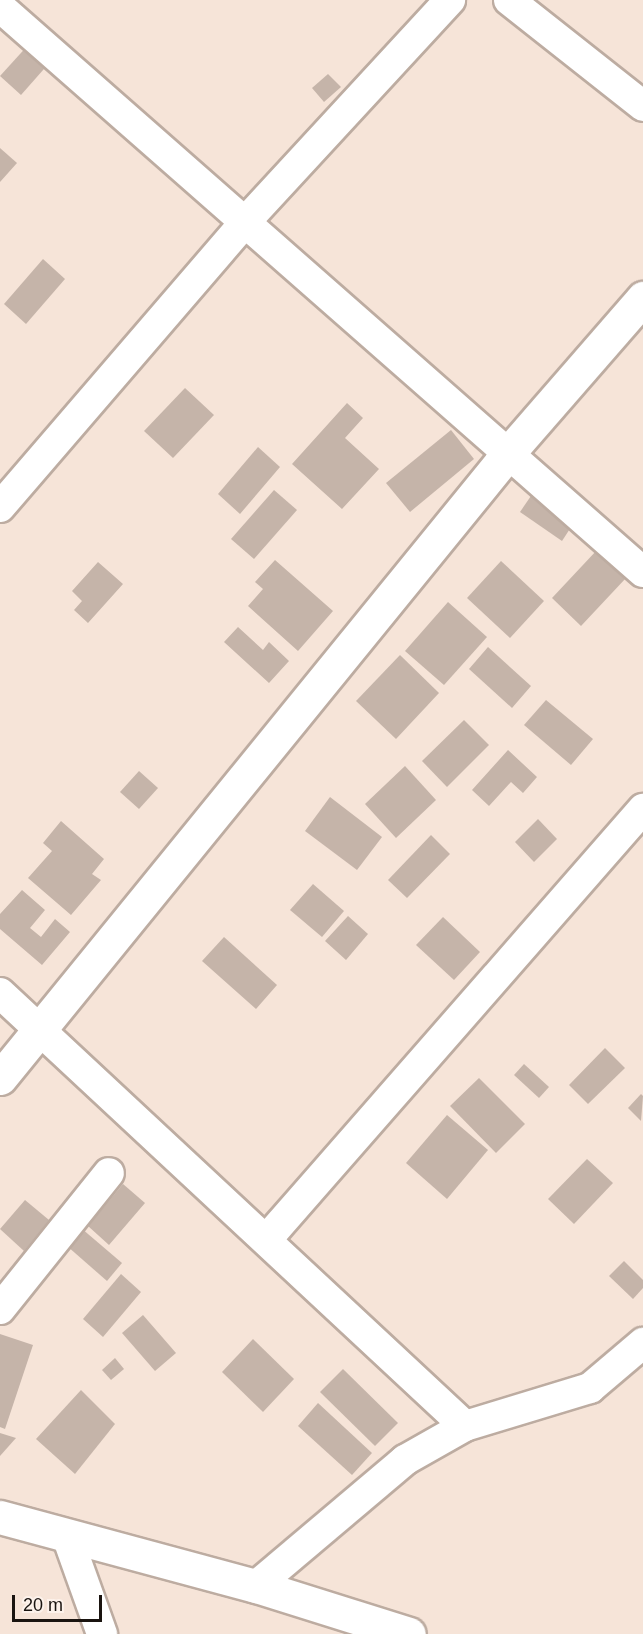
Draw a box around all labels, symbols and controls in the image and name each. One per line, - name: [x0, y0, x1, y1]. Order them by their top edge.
- scale bar: [15, 1583, 105, 1621]
- text: 20 m: [23, 1595, 63, 1615]

